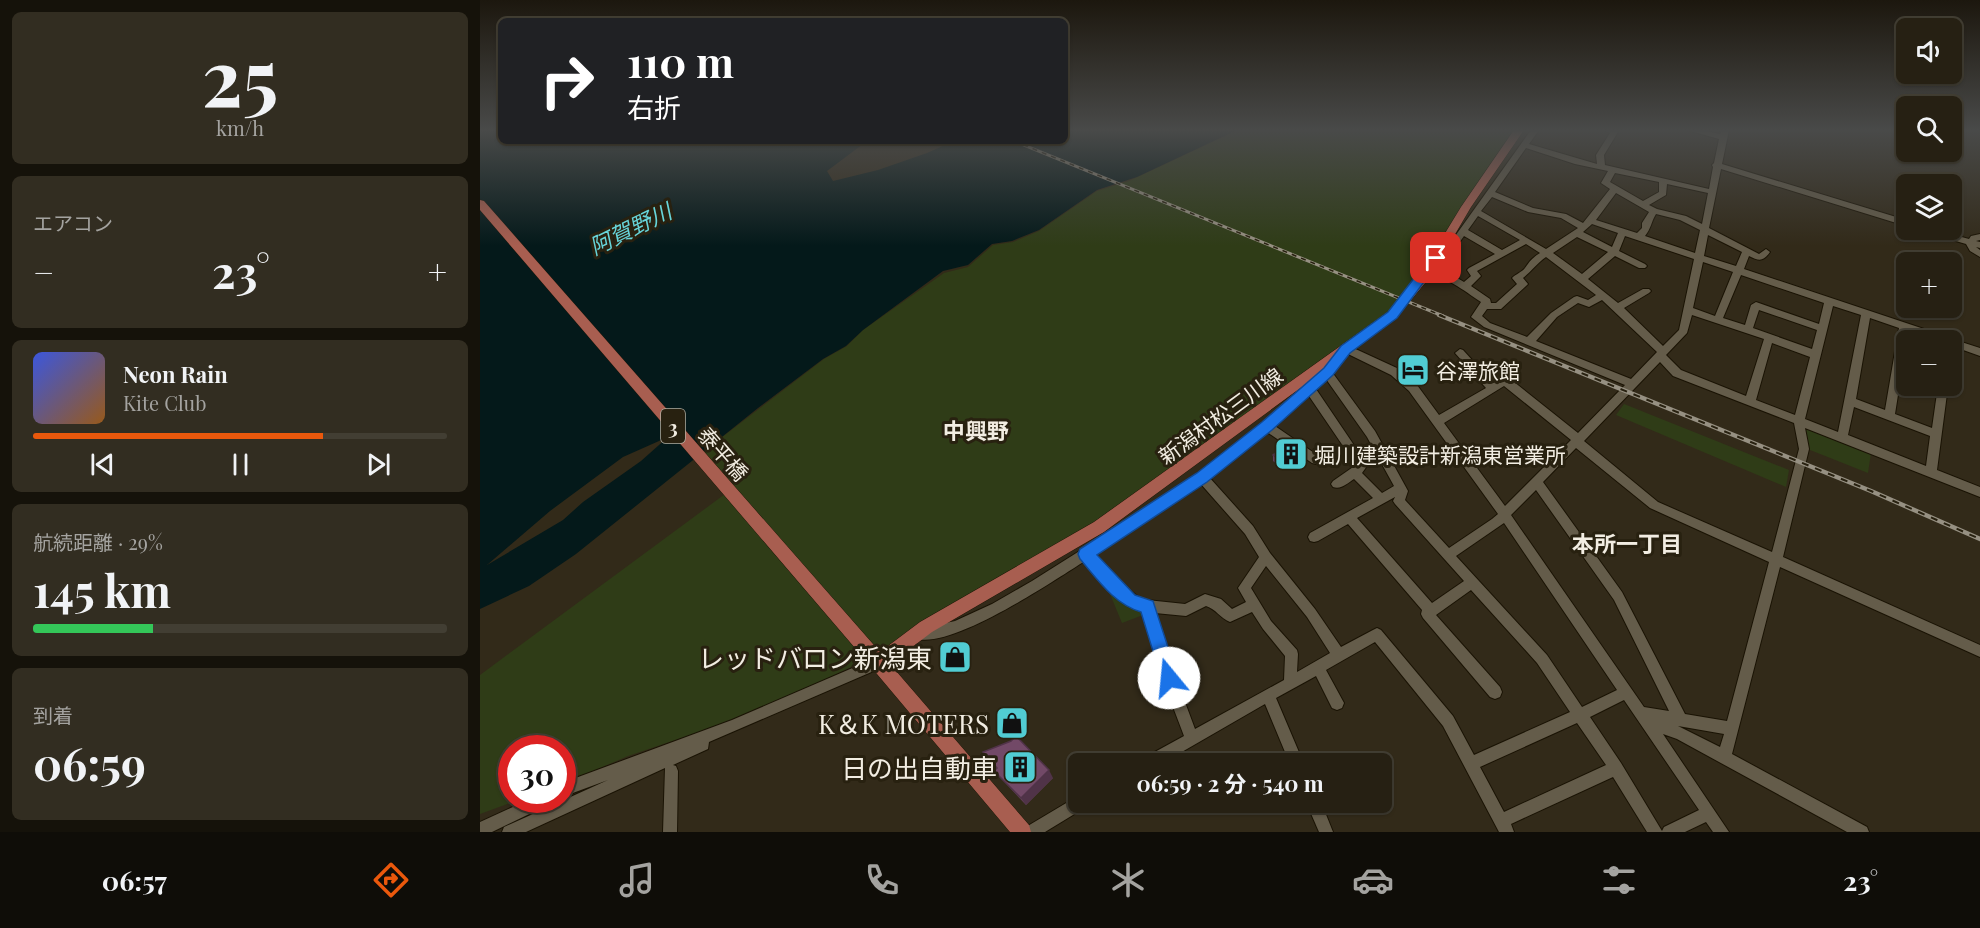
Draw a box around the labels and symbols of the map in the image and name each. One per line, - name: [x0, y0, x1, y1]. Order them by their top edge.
- water label: 阿賀野川: [584, 194, 678, 261]
- pin: [1410, 232, 1461, 283]
- hotel icon: 谷澤旅館: [1395, 352, 1431, 388]
- place label: 谷澤旅館: [1436, 356, 1520, 384]
- street label: 新潟村松三川線: [1152, 360, 1288, 470]
- road number: 3: [661, 409, 685, 443]
- district label: 中興野: [943, 415, 1009, 445]
- street label: 泰平橋: [693, 420, 755, 486]
- building icon: 堀川建築設計新潟東営業所: [1273, 436, 1309, 472]
- place label: 堀川建築設計新潟東営業所: [1314, 440, 1566, 468]
- district label: 本所一丁目: [1572, 528, 1682, 558]
- shop icon: レッドバロン新潟東: [937, 639, 973, 675]
- place label: レッドバロン新潟東: [698, 640, 932, 675]
- position arrow: [1137, 646, 1201, 710]
- shop icon: K＆K MOTERS: [994, 705, 1030, 741]
- place label: K＆K MOTERS: [818, 706, 989, 741]
- speed limit sign: 30: [498, 735, 576, 813]
- building icon: 日の出自動車: [1002, 749, 1038, 785]
- place label: 日の出自動車: [841, 750, 997, 785]

